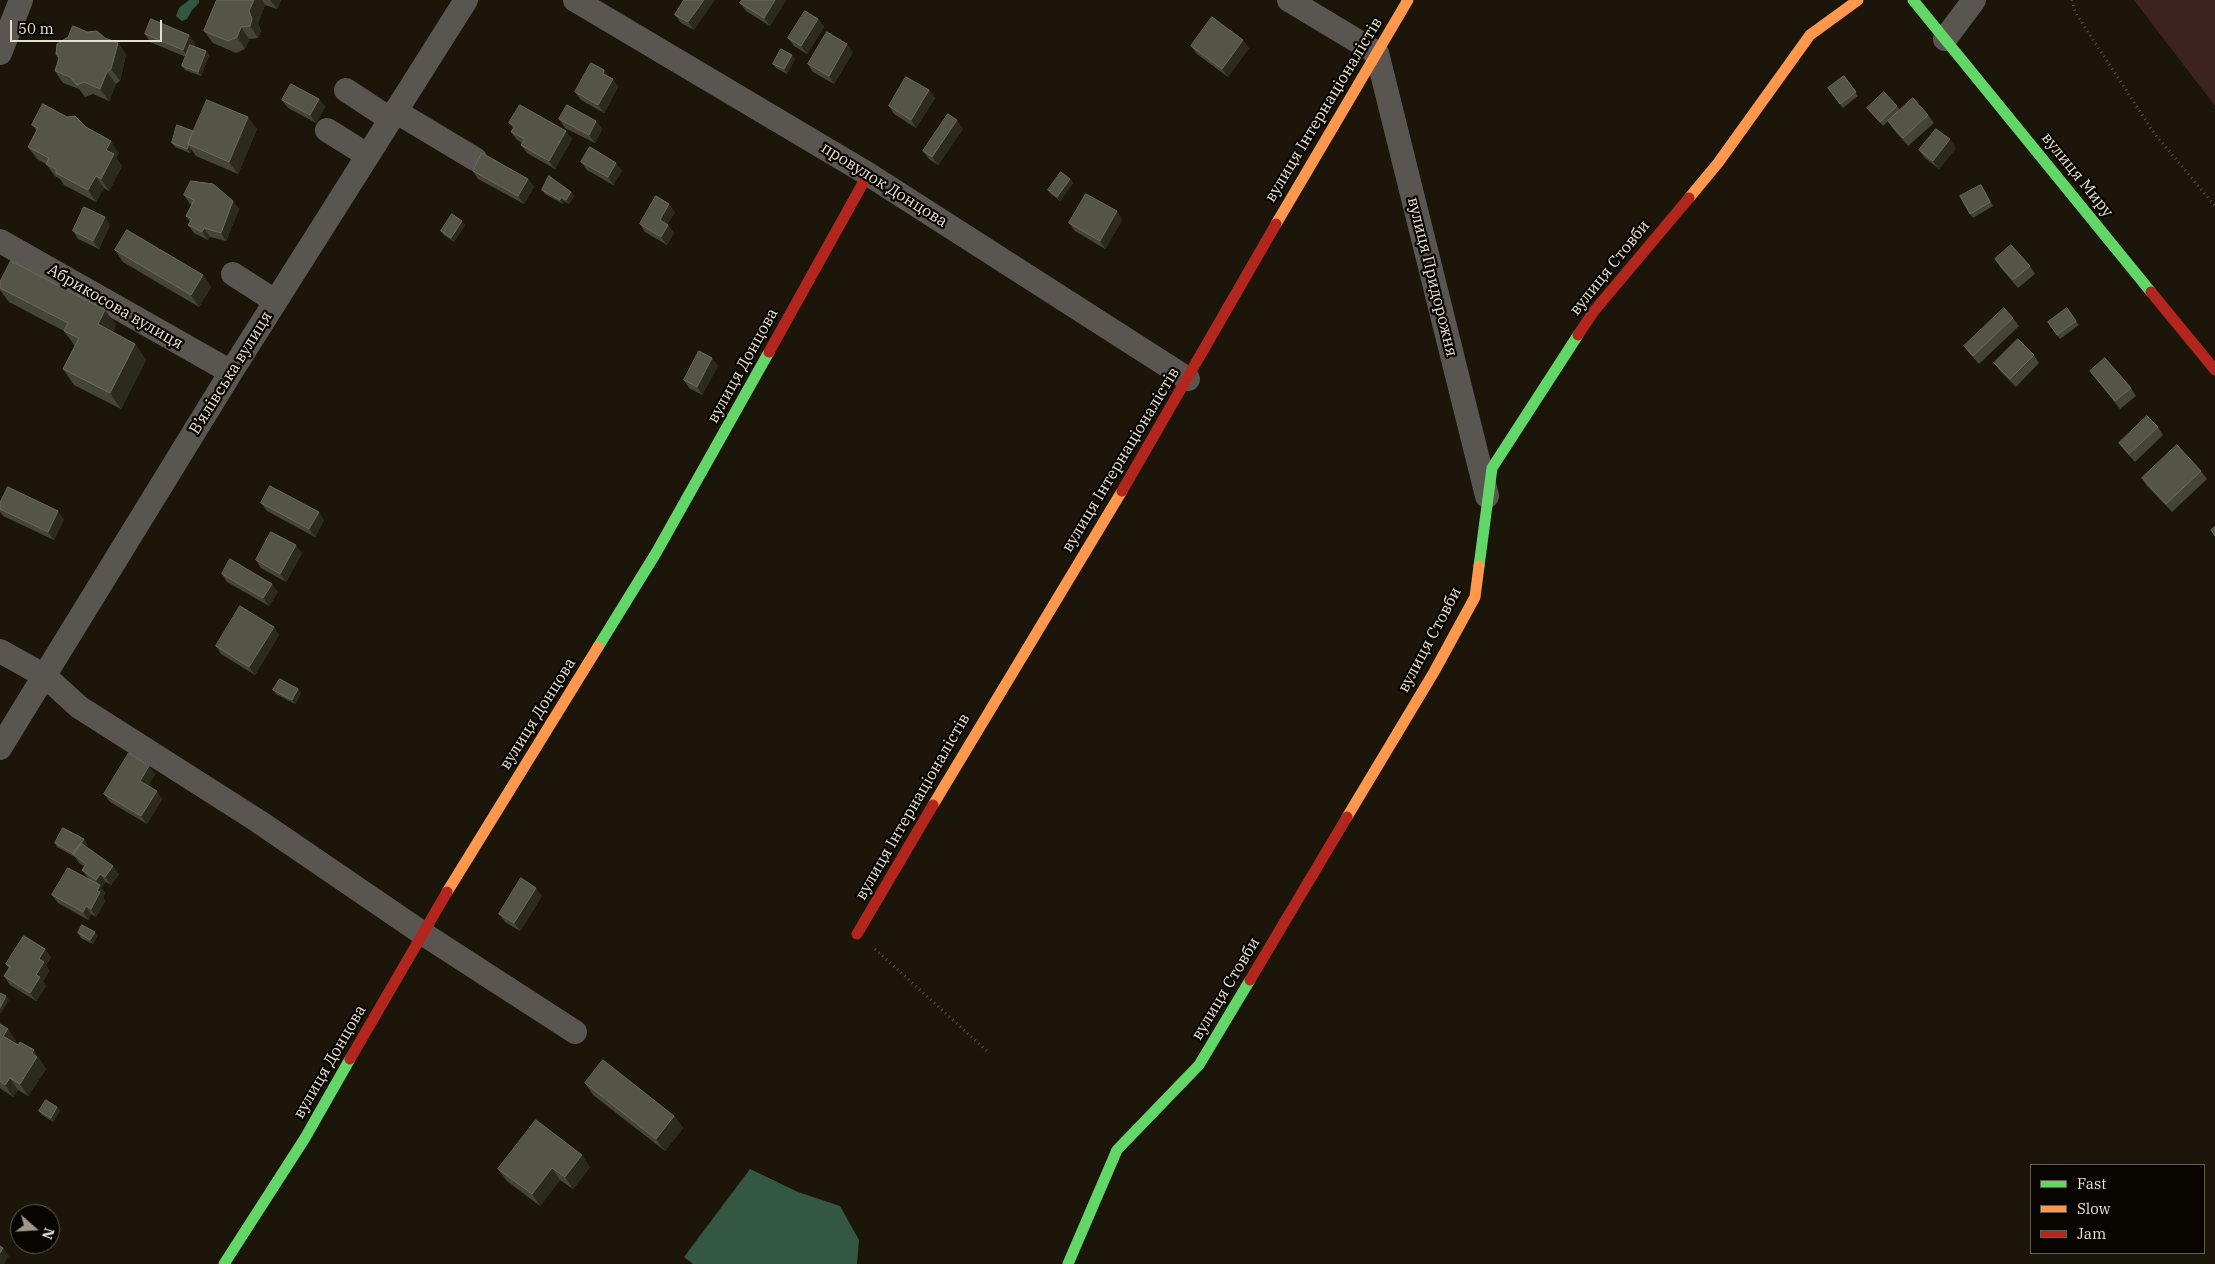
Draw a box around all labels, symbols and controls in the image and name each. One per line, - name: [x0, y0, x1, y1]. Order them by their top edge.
- scale bar: [12, 10, 165, 42]
- street label: вулиця Інтернаціоналістів: [1261, 14, 1387, 206]
- text: 50 m: [18, 19, 54, 38]
- street label: вулиця Миру: [2037, 129, 2117, 221]
- street label: провулок Донцова: [817, 138, 951, 232]
- street label: вулиця Придорожня: [1403, 195, 1461, 359]
- street label: вулиця Стовби: [1566, 217, 1654, 319]
- street label: Абрикосова вулиця: [44, 260, 186, 354]
- street label: вулиця Донцова: [704, 305, 782, 427]
- street label: В’ялівська вулиця: [185, 308, 277, 438]
- street label: вулиця Інтернаціоналістів: [1058, 364, 1184, 556]
- street label: вулиця Стовби: [1394, 584, 1466, 696]
- street label: вулиця Донцова: [496, 655, 580, 773]
- street label: вулиця Інтернаціоналістів: [852, 710, 974, 904]
- street label: вулиця Стовби: [1188, 934, 1264, 1044]
- street label: вулиця Донцова: [290, 1002, 370, 1122]
- legend: [2030, 1164, 2205, 1254]
- text: Fast: [2077, 1174, 2107, 1193]
- text: Slow: [2077, 1199, 2110, 1218]
- north arrow: [10, 1204, 60, 1254]
- text: Jam: [2077, 1224, 2106, 1243]
- text: N: [38, 1225, 59, 1242]

